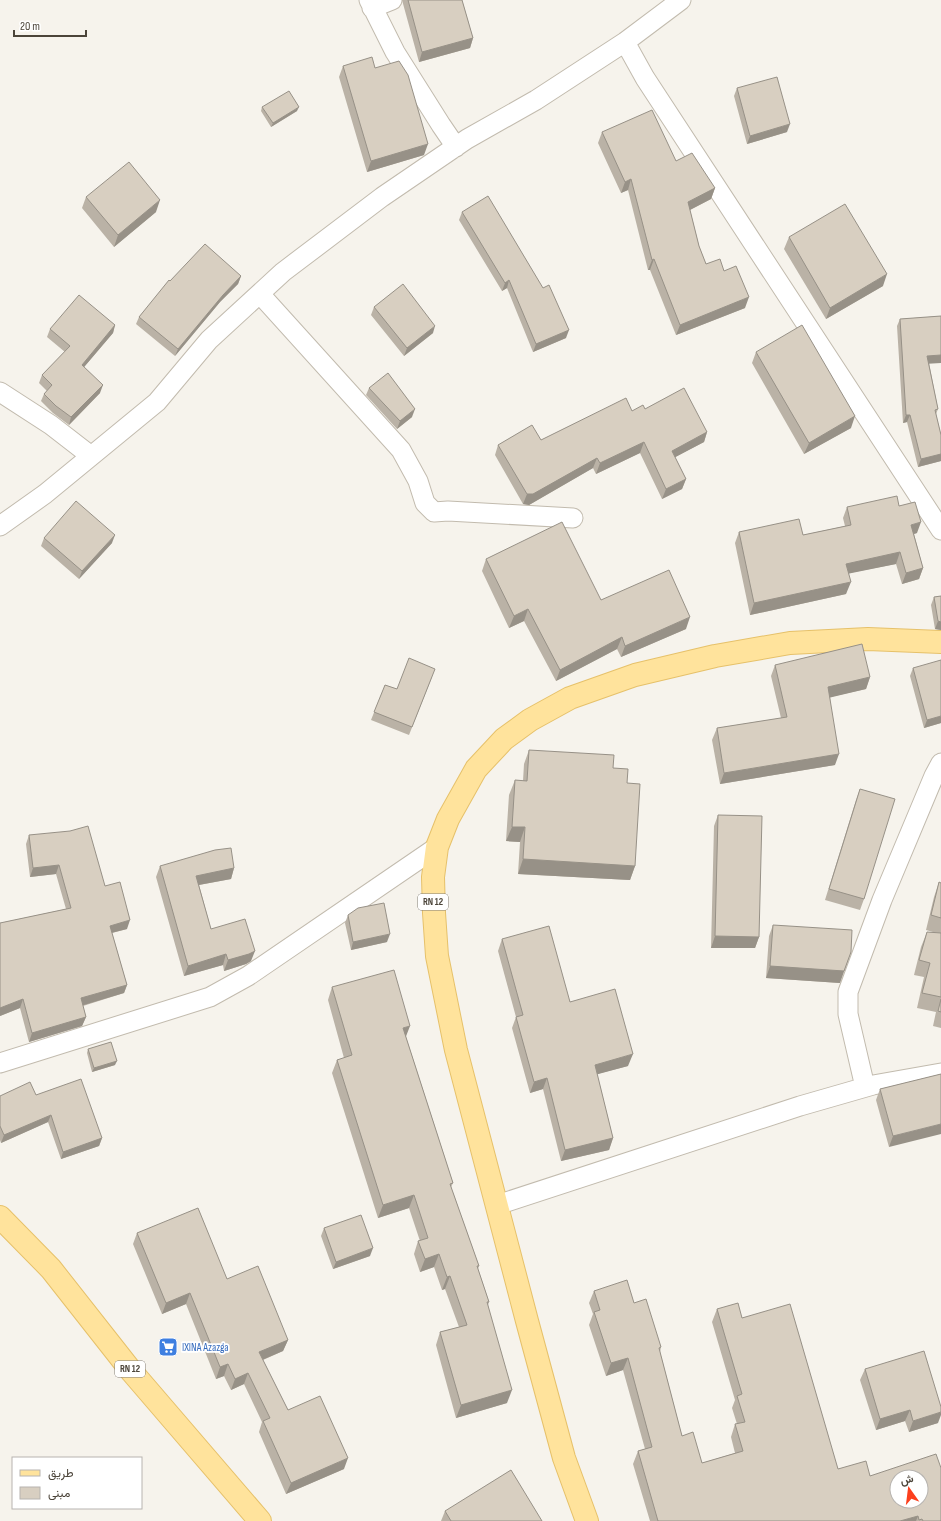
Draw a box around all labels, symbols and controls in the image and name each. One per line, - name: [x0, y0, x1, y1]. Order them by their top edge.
- scale bar: [14, 12, 86, 38]
- text: 20 m: [20, 19, 40, 34]
- road number: RN 12: [418, 894, 448, 910]
- supermarket icon: IXINA Azazga: [157, 1336, 179, 1358]
- place label: IXINA Azazga: [182, 1341, 229, 1354]
- road number: RN 12: [115, 1361, 145, 1377]
- legend: [12, 1457, 142, 1509]
- text: طريق: [48, 1466, 74, 1481]
- north arrow: [889, 1469, 929, 1509]
- text: ش: [899, 1472, 915, 1488]
- text: مبنى: [48, 1486, 70, 1501]

